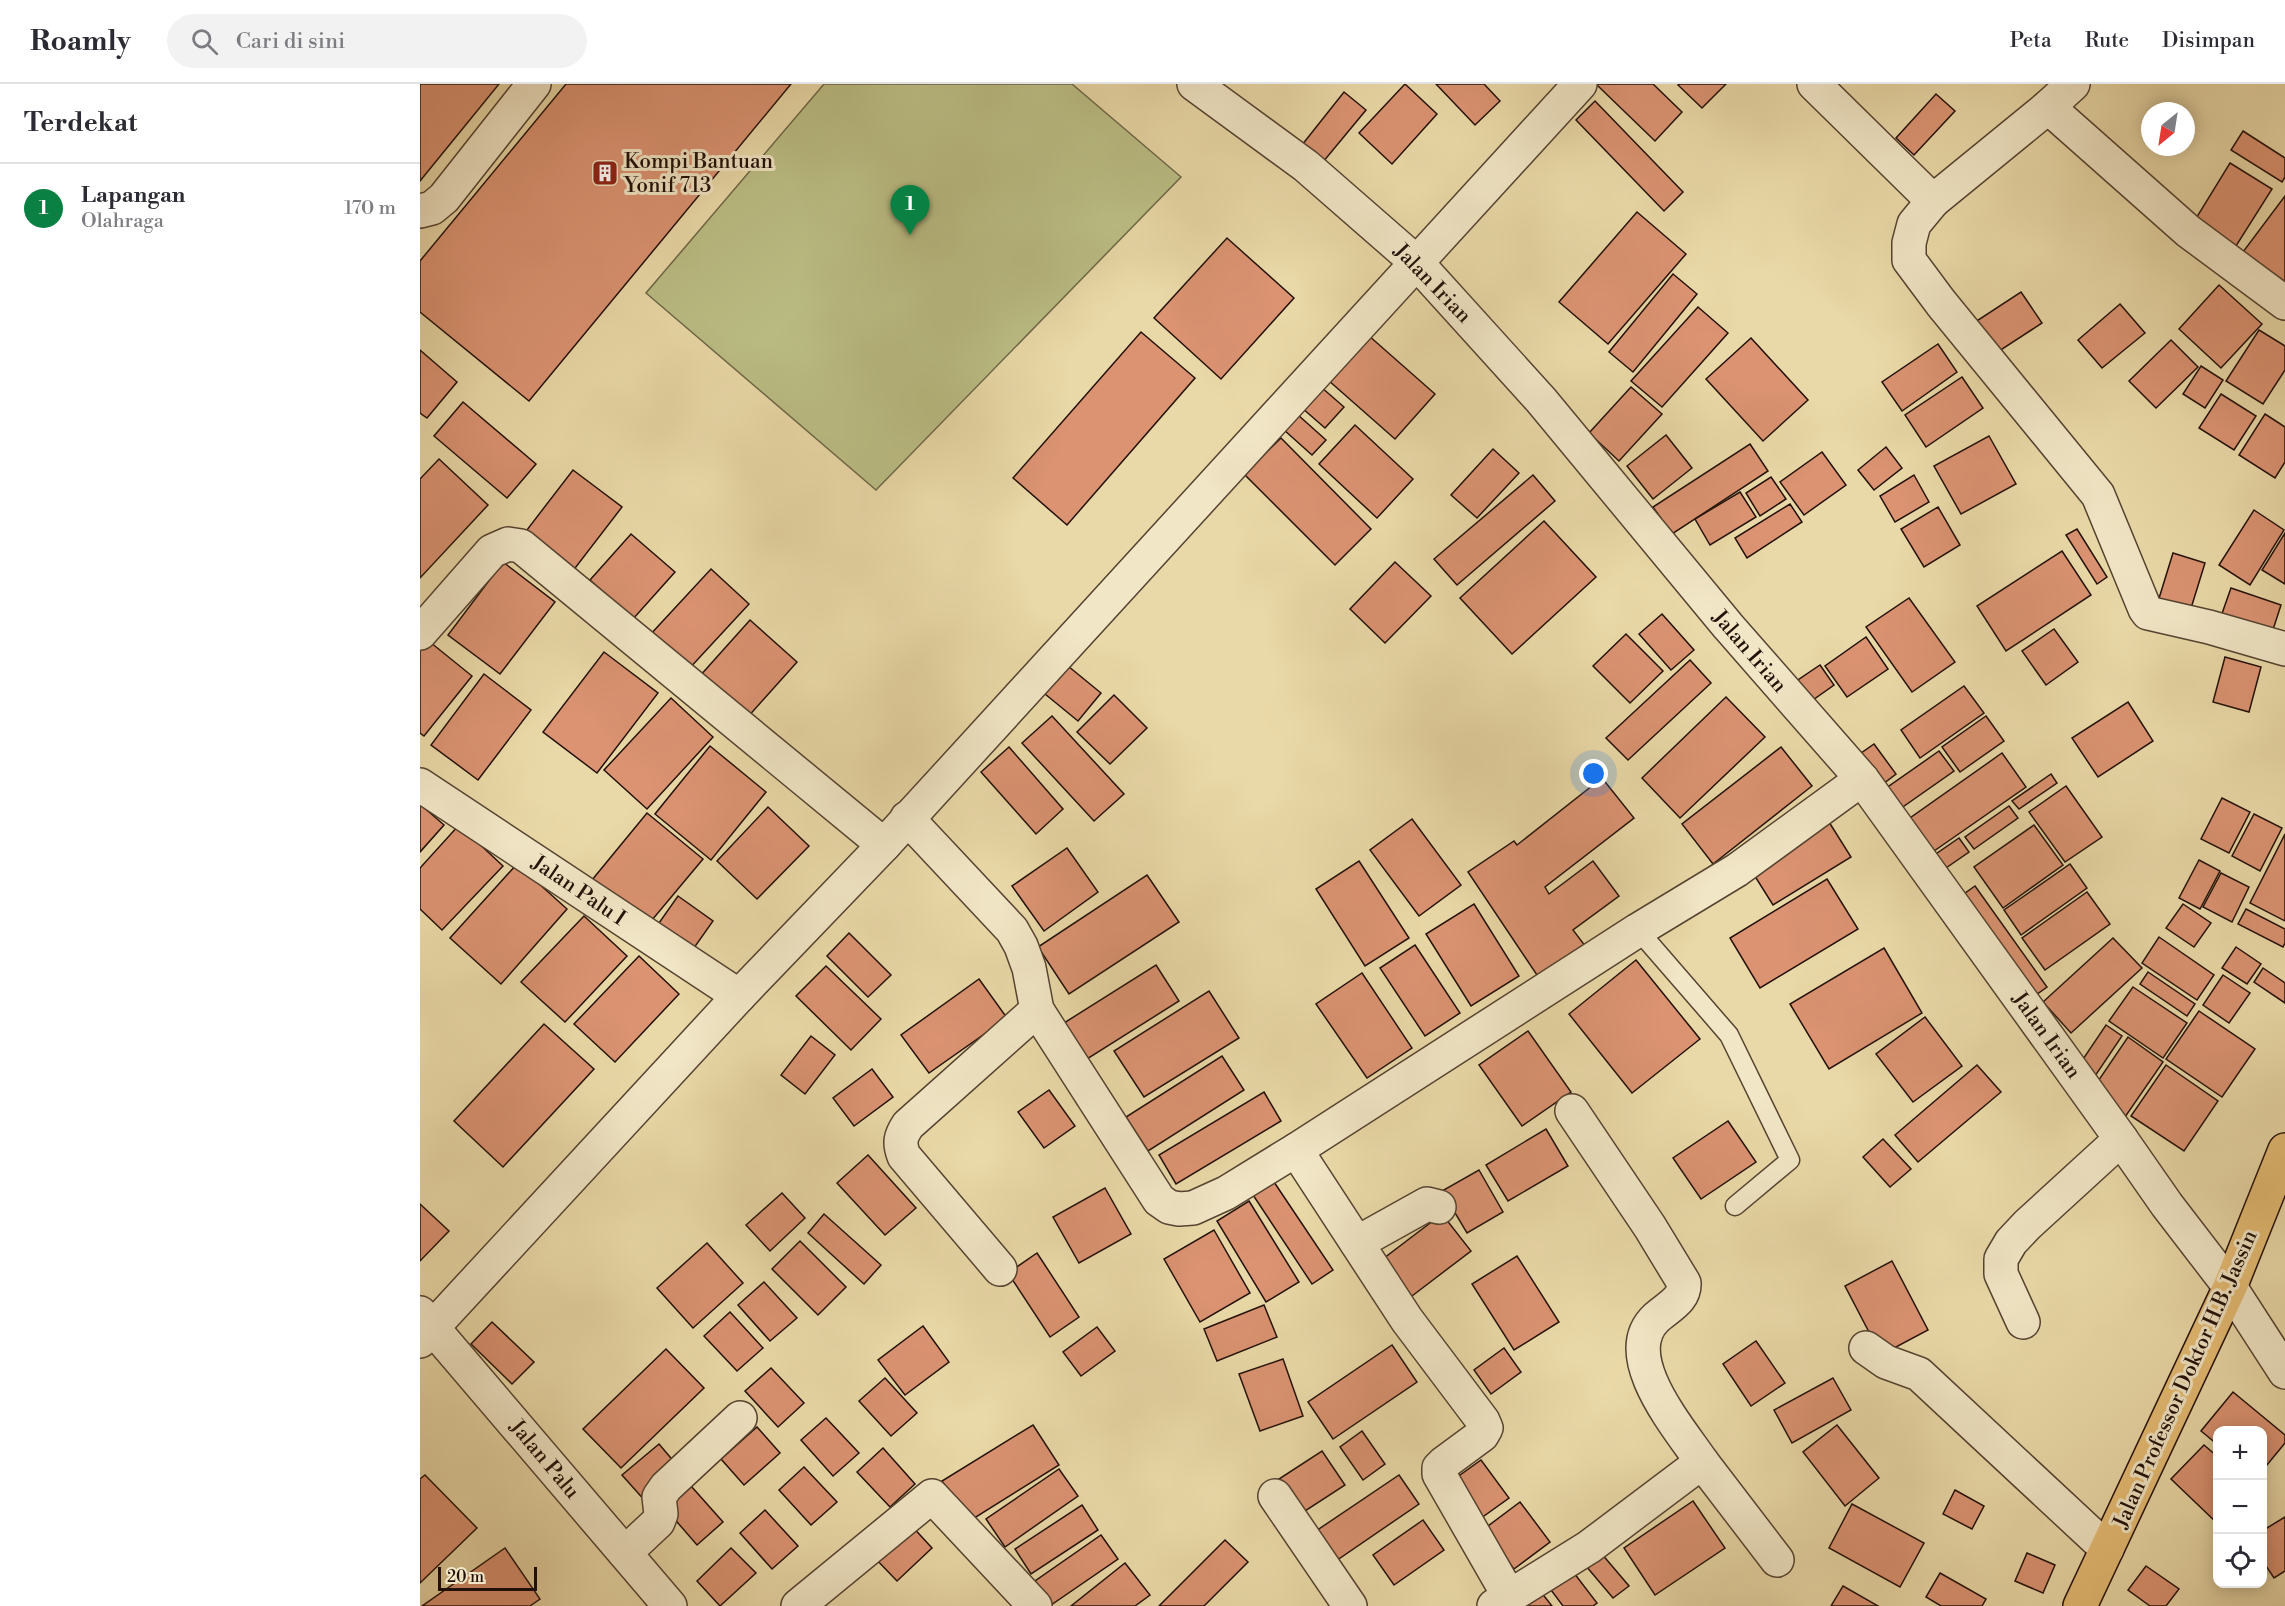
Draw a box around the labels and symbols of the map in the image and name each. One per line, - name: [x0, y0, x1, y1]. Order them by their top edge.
- north arrow: [2141, 102, 2195, 156]
- place label: Kompi Bantuan Yonif 713: [623, 149, 774, 199]
- building icon: Kompi Bantuan Yonif 713: [590, 158, 620, 188]
- pin: 1: [890, 186, 930, 235]
- street label: Jalan Irian: [1387, 238, 1477, 329]
- street label: Jalan Irian: [1706, 604, 1792, 699]
- your location: [1579, 759, 1608, 788]
- street label: Jalan Palu I: [526, 849, 630, 932]
- street label: Jalan Irian: [2005, 986, 2087, 1084]
- street label: Jalan Professor Doktor H.B. Jassin: [2108, 1226, 2264, 1533]
- street label: Jalan Palu: [503, 1414, 585, 1505]
- scale bar: [438, 1564, 537, 1592]

